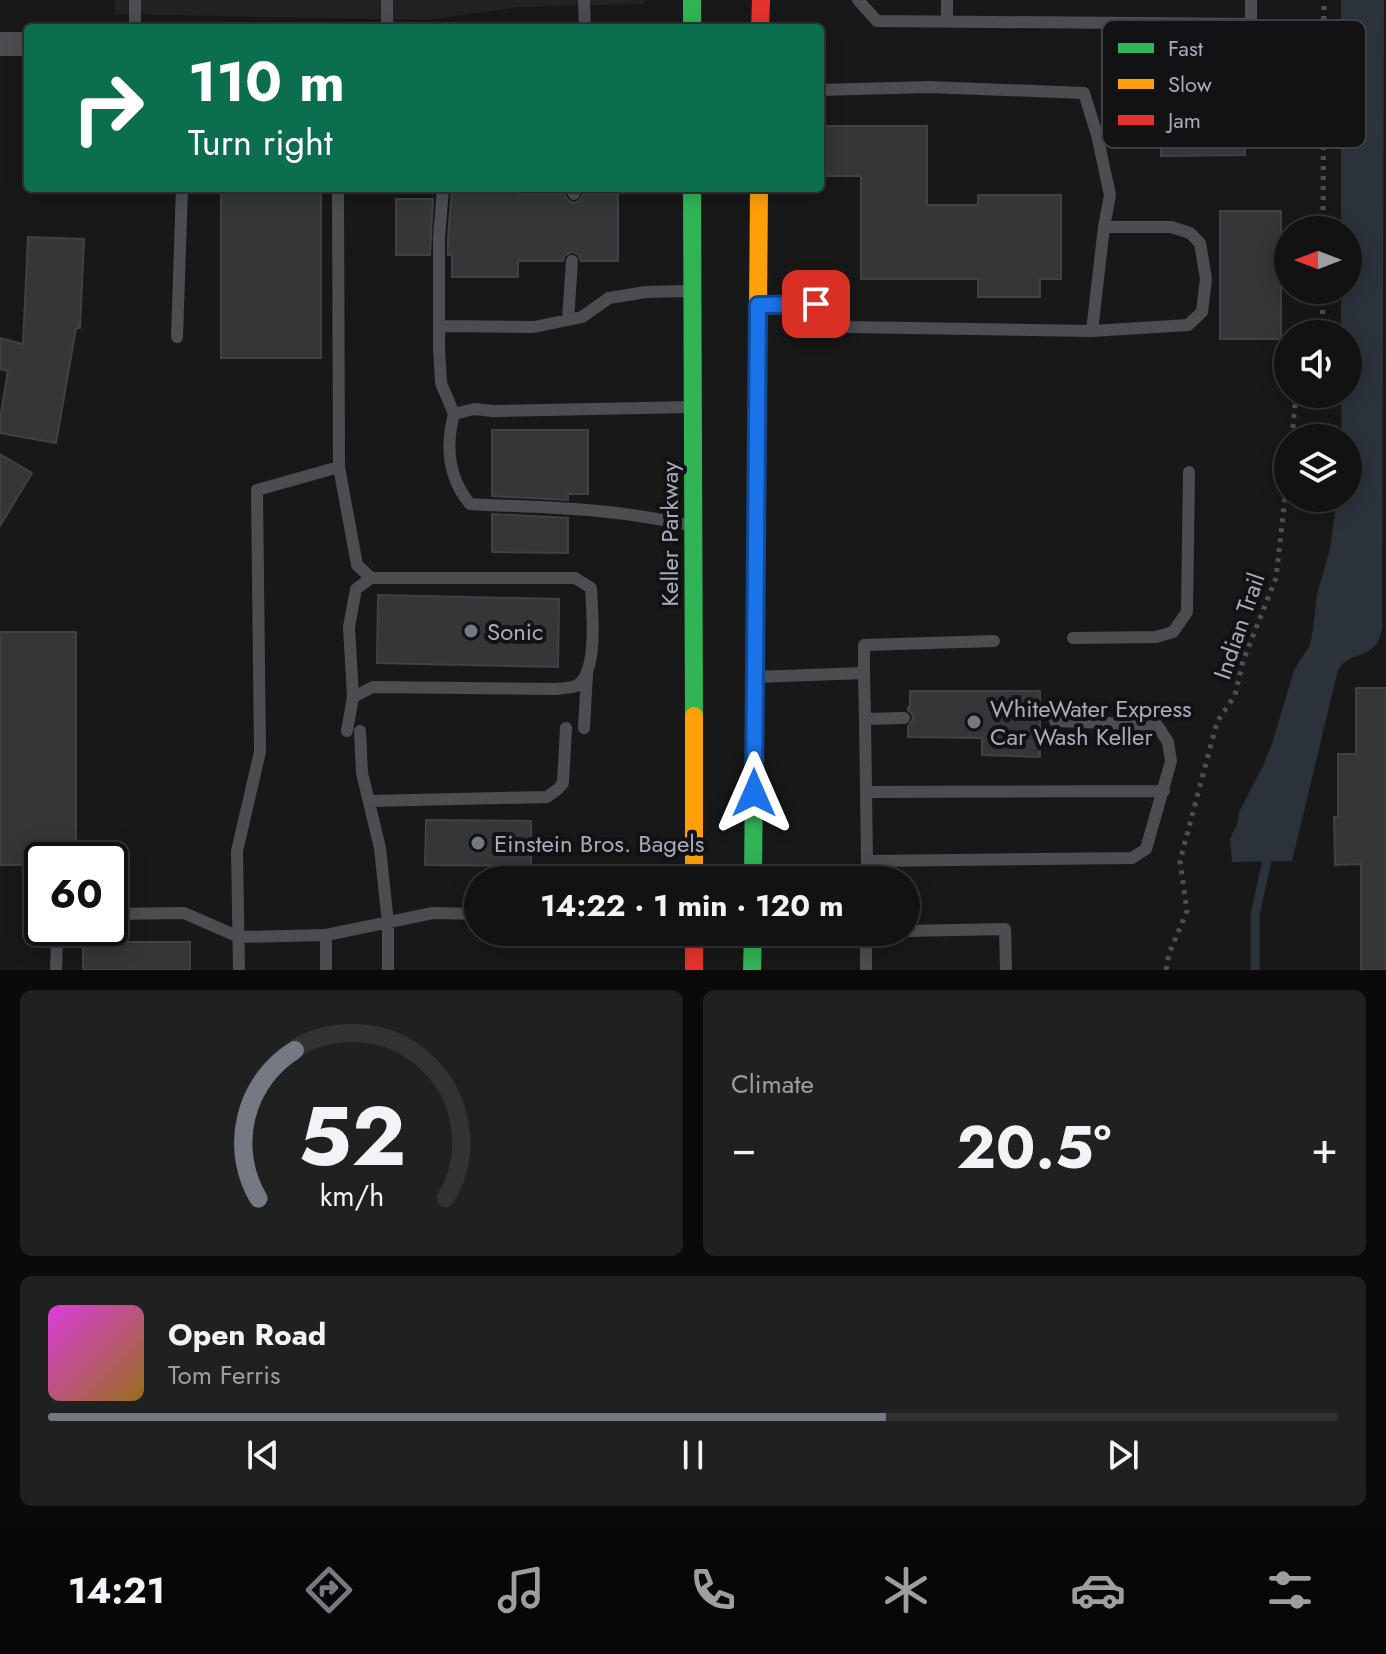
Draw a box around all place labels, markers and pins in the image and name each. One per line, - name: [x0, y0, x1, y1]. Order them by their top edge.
- pin: [782, 270, 850, 338]
- place label: Sonic: [487, 614, 544, 649]
- marker: Sonic: [462, 622, 480, 640]
- place label: WhiteWater Express Car Wash Keller: [990, 691, 1192, 754]
- marker: WhiteWater Express Car Wash Keller: [965, 713, 983, 731]
- place label: Einstein Bros. Bagels: [494, 826, 704, 861]
- marker: Einstein Bros. Bagels: [469, 834, 487, 852]

